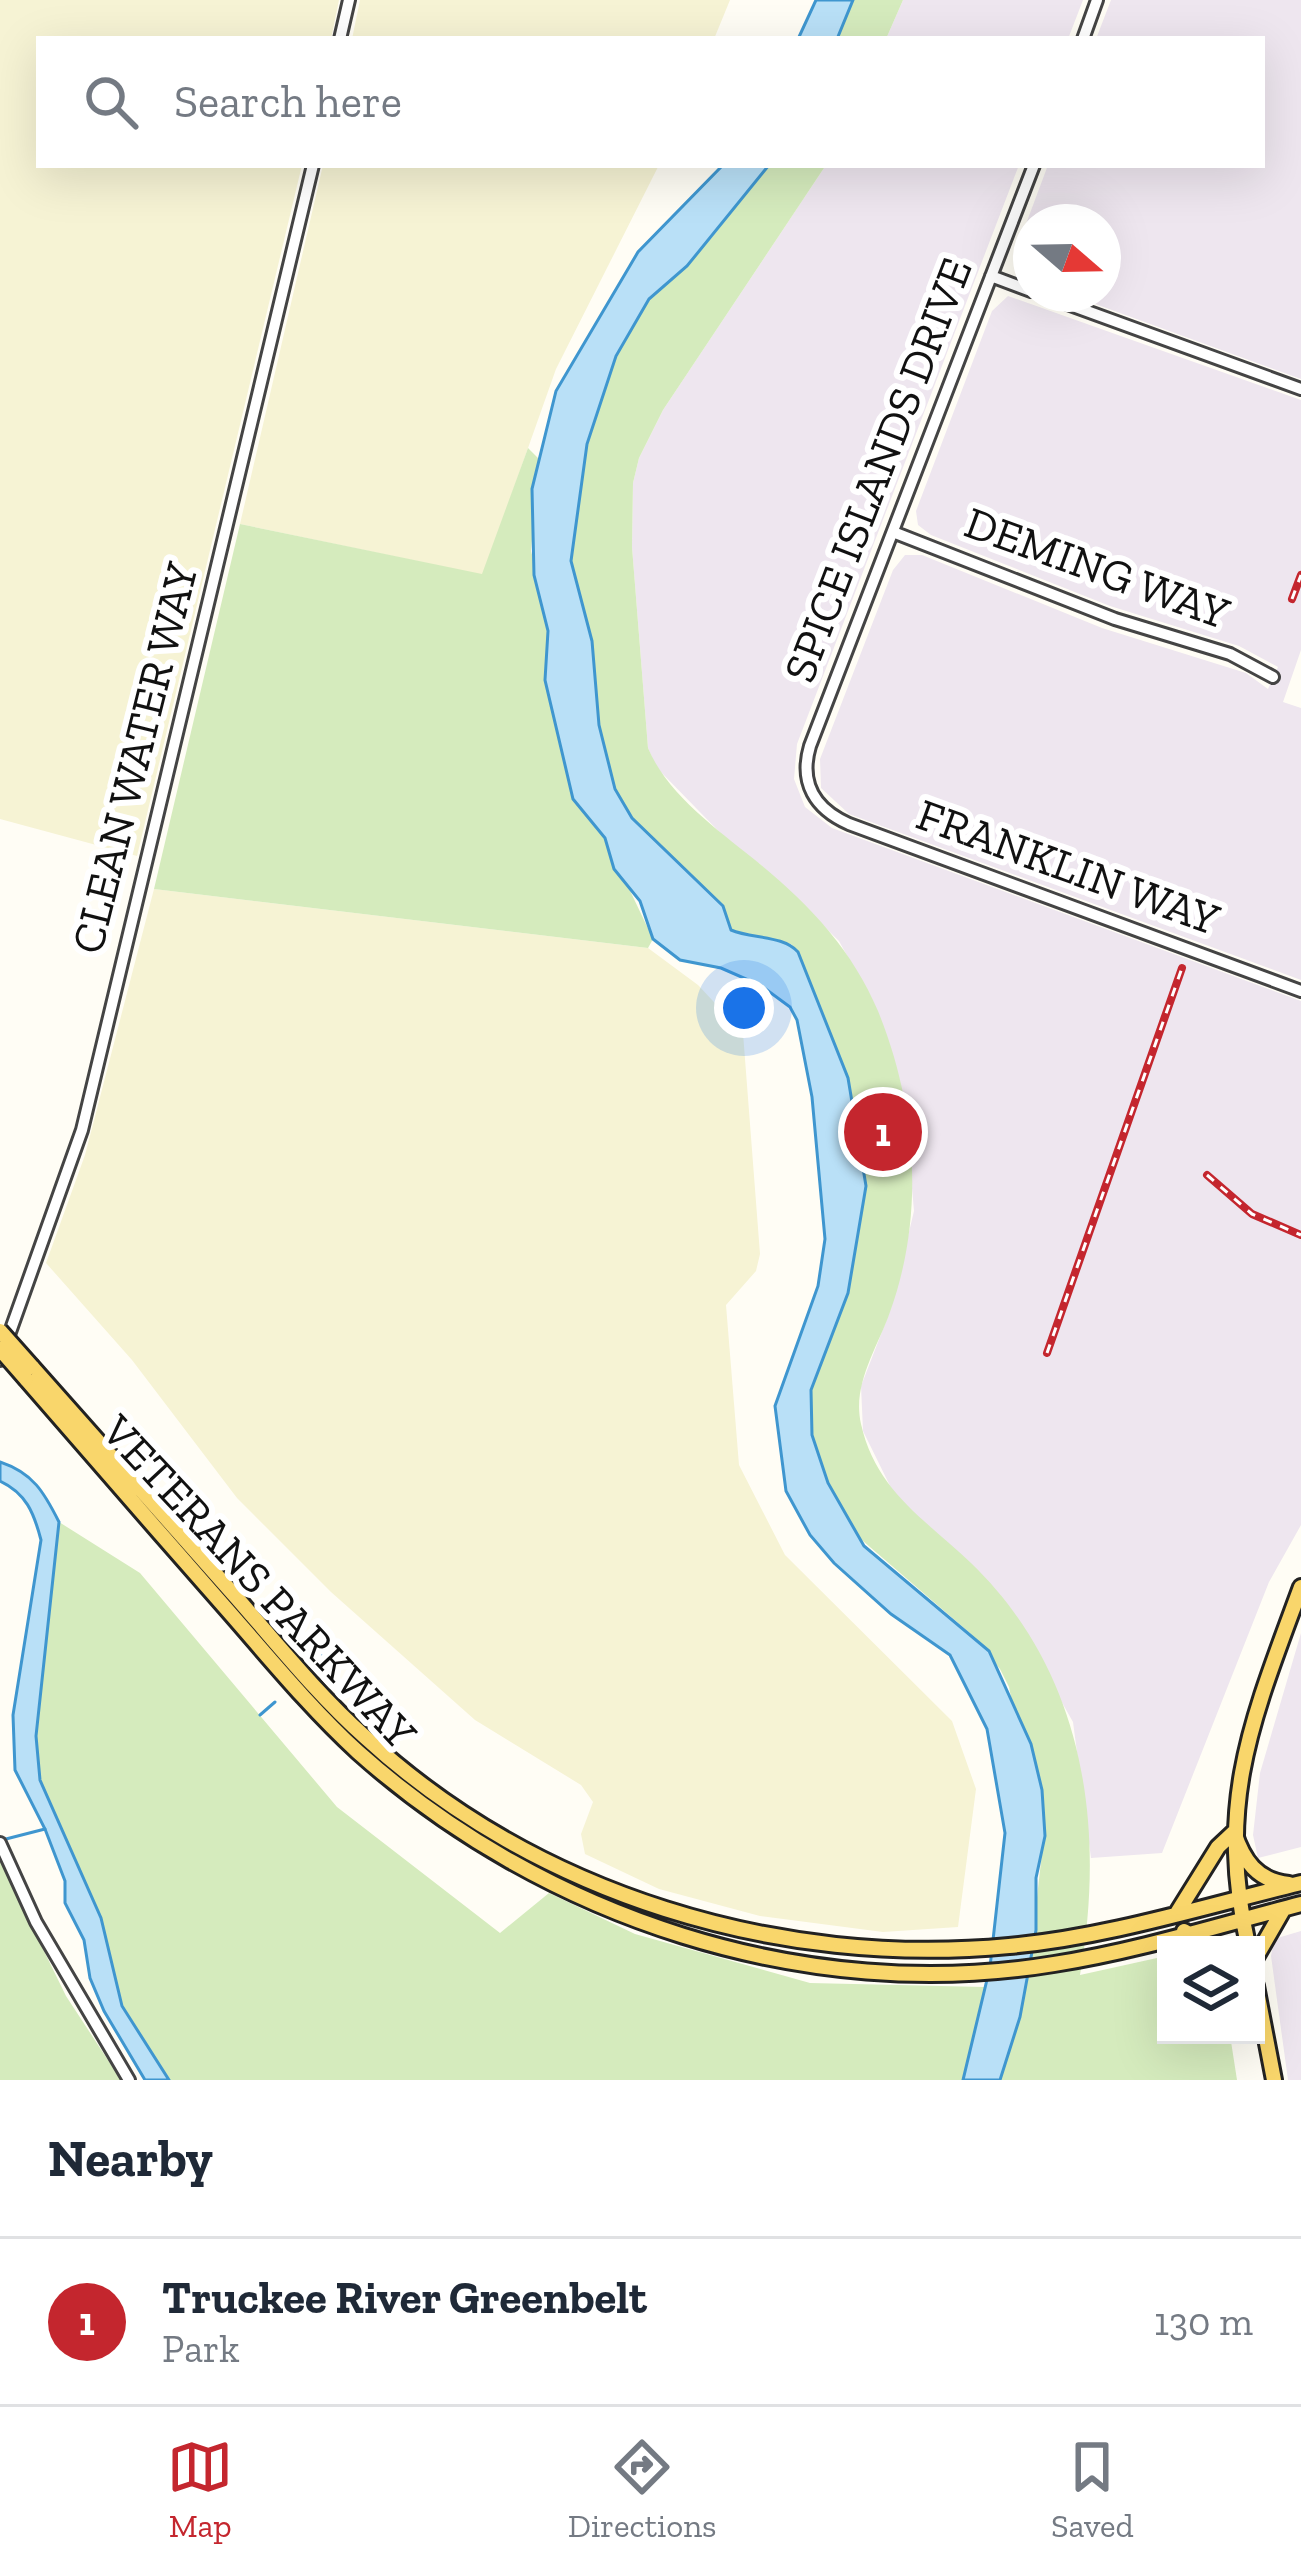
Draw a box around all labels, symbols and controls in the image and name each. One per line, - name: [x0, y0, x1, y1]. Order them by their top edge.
- search box: [36, 36, 1265, 168]
- icon: search: [78, 69, 144, 135]
- text: Search here: [174, 75, 402, 129]
- north arrow: [1013, 204, 1121, 312]
- street label: SPICE ISLANDS DRIVE: [772, 250, 984, 690]
- street label: DEMING WAY: [958, 495, 1237, 641]
- street label: CLEAN WATER WAY: [60, 557, 210, 959]
- street label: FRANKLIN WAY: [909, 787, 1227, 947]
- your location: [714, 978, 774, 1038]
- pin: 1: [844, 1087, 922, 1177]
- street label: VETERANS PARKWAY: [90, 1403, 428, 1760]
- map controls: [1157, 1936, 1265, 2044]
- button: layers: [1157, 1936, 1265, 2044]
- text: Nearby: [48, 2128, 213, 2189]
- text: Truckee River Greenbelt: [162, 2271, 647, 2325]
- text: 1: [79, 2298, 95, 2345]
- text: 130 m: [1154, 2298, 1253, 2345]
- text: Park: [162, 2325, 239, 2372]
- tab: Map: [167, 2434, 233, 2545]
- tab: Directions: [568, 2434, 717, 2545]
- tab: Saved: [1051, 2434, 1134, 2545]

